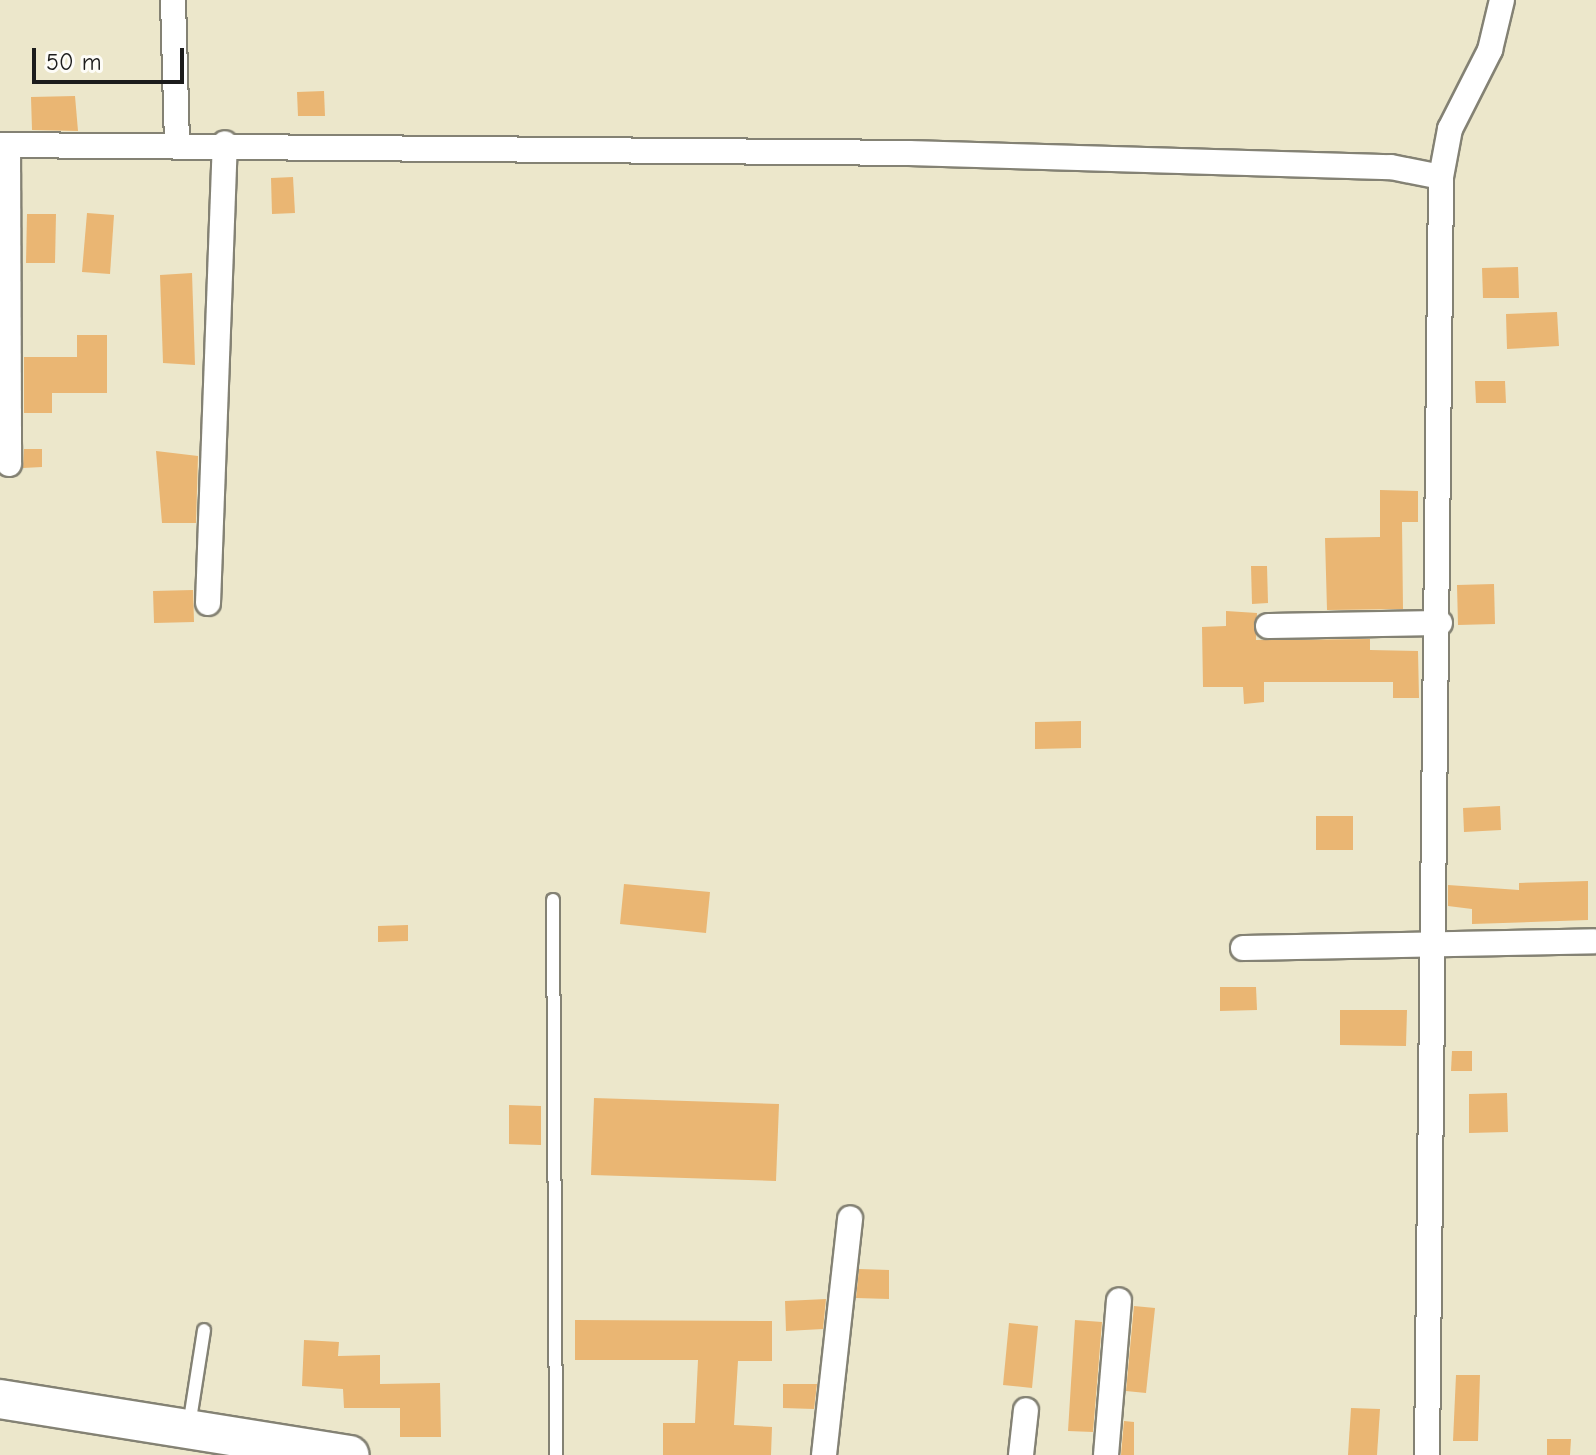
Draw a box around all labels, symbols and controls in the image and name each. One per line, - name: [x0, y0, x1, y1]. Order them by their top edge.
- scale bar: [36, 32, 188, 82]
- text: 50 m: [46, 48, 102, 76]

